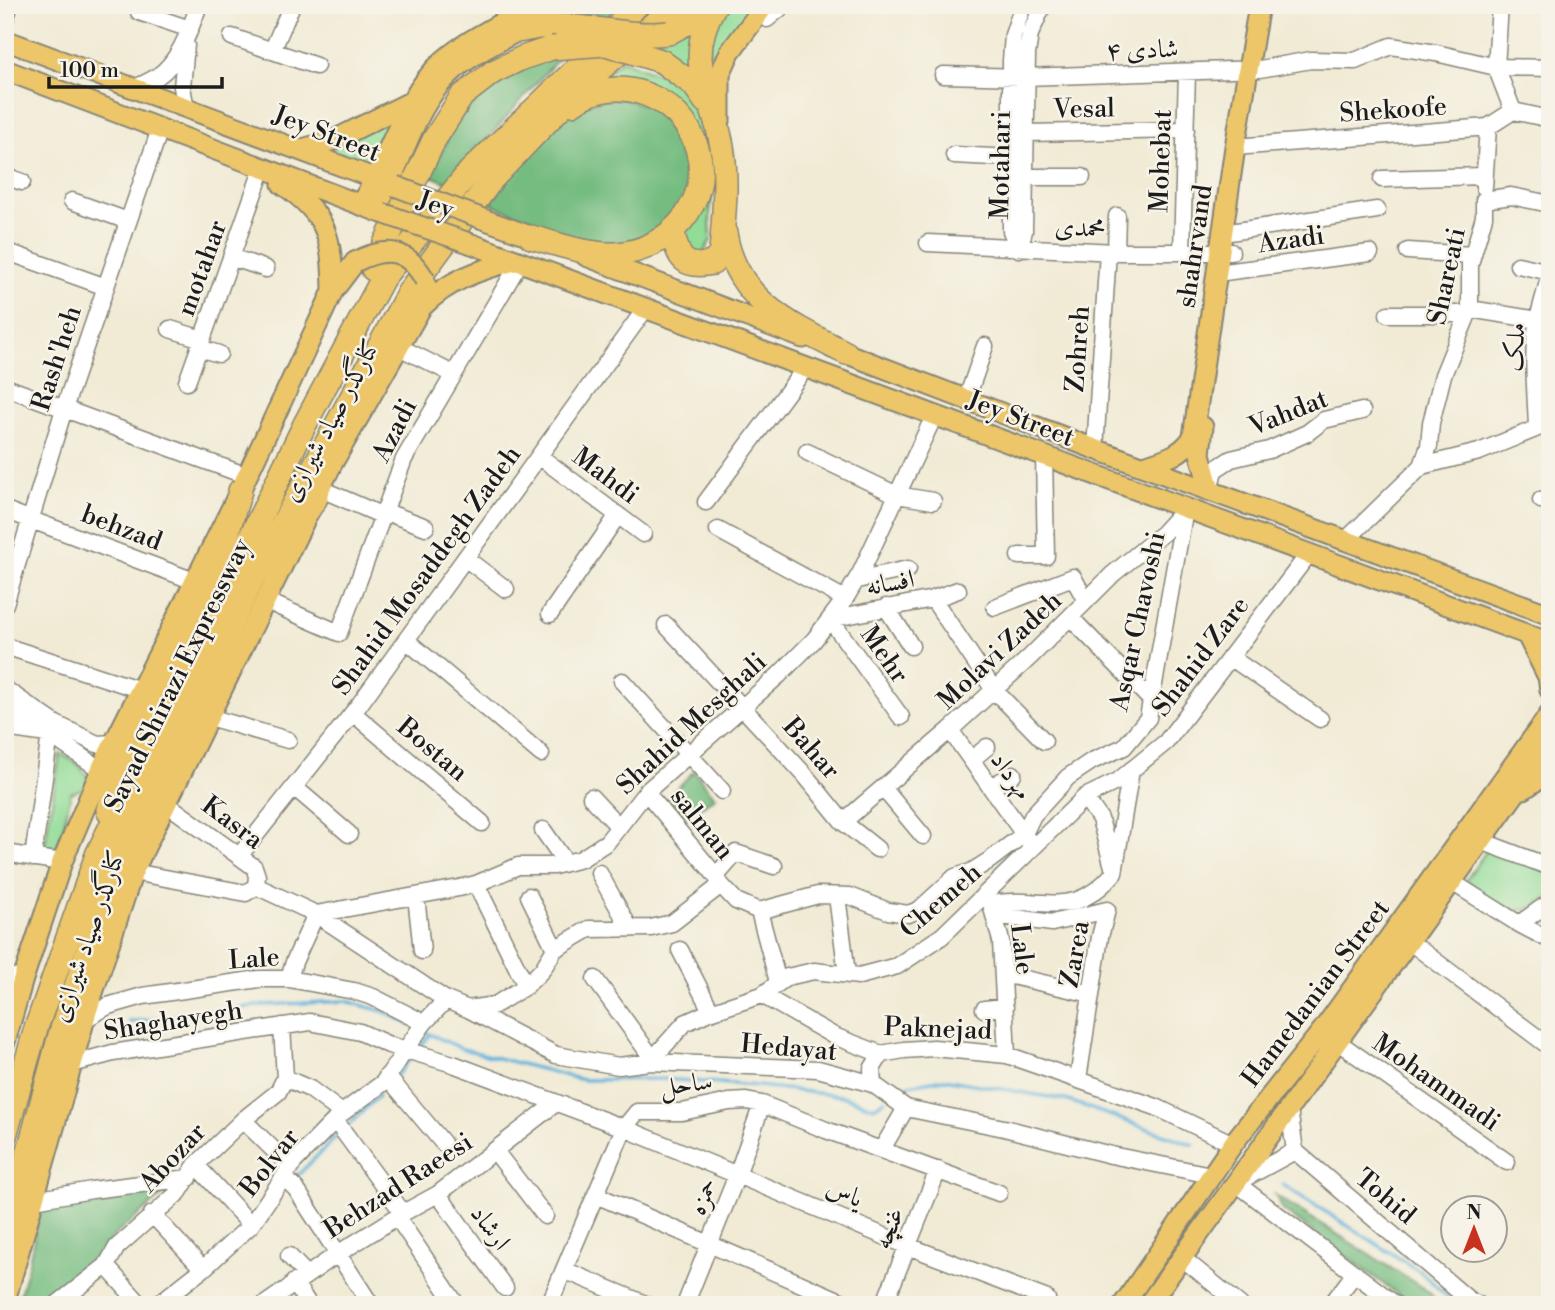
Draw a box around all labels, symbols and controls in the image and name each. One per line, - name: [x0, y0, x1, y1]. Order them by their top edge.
- street label: شادی ۴: [1105, 33, 1179, 67]
- scale bar: [49, 46, 222, 90]
- text: 100 m: [60, 58, 119, 84]
- street label: Shekoofe: [1338, 90, 1448, 130]
- street label: Vesal: [1052, 92, 1115, 126]
- street label: Jey Street: [267, 98, 385, 169]
- street label: Mohebat: [1143, 109, 1179, 213]
- street label: Motahari: [984, 110, 1018, 220]
- street label: shahrvand: [1171, 182, 1220, 310]
- street label: Jey: [412, 184, 459, 226]
- street label: محمدی: [1054, 211, 1106, 245]
- street label: motahar: [170, 216, 234, 321]
- street label: Azadi: [1255, 219, 1326, 261]
- street label: Shareati: [1421, 225, 1473, 328]
- street label: Rash'heh: [25, 302, 89, 415]
- street label: Zohreh: [1059, 305, 1097, 393]
- street label: ملک: [1497, 321, 1533, 373]
- street label: کنارگذر صیاد شیرازی: [272, 332, 387, 507]
- street label: Jey Street: [961, 383, 1079, 454]
- street label: Vahdat: [1243, 383, 1332, 444]
- street label: Azadi: [365, 393, 424, 468]
- street label: Shahid Mosaddegh Zadeh: [326, 440, 528, 702]
- street label: Mahdi: [566, 440, 645, 511]
- street label: behzad: [77, 498, 167, 558]
- street label: Asqar Chavoshi: [1103, 529, 1173, 715]
- street label: Sayad Shirazi Expressway: [98, 533, 258, 818]
- street label: افسانه: [863, 563, 917, 603]
- street label: Molavi Zadeh: [931, 585, 1069, 717]
- street label: Shahid Zare: [1145, 590, 1256, 723]
- street label: Mehr: [853, 620, 915, 689]
- street label: Shahid Mesghali: [610, 646, 773, 801]
- street label: Bostan: [390, 710, 474, 789]
- street label: Bahar: [775, 710, 847, 786]
- street label: مهرداد: [983, 745, 1039, 806]
- street label: salman: [663, 781, 741, 866]
- street label: Kasra: [195, 789, 270, 857]
- street label: کنارگذر صیاد شیرازی: [41, 845, 132, 1026]
- street label: Chemeh: [893, 857, 988, 945]
- street label: Hamedanian Street: [1235, 894, 1397, 1094]
- street label: Zarea: [1053, 917, 1097, 990]
- street label: Lale: [1003, 922, 1041, 976]
- street label: Lale: [227, 941, 281, 977]
- street label: Shaghayegh: [102, 994, 245, 1048]
- street label: Paknejad: [883, 1011, 993, 1047]
- street label: Mohammadi: [1367, 1027, 1506, 1138]
- street label: Hedayat: [739, 1028, 838, 1068]
- street label: ساحل: [658, 1065, 715, 1104]
- street label: Abozar: [132, 1116, 213, 1200]
- street label: Bolvar: [233, 1122, 306, 1204]
- street label: Behzad Raeesi: [317, 1126, 479, 1246]
- street label: Tohid: [1348, 1162, 1422, 1231]
- street label: یاس: [821, 1171, 870, 1216]
- street label: حمزه: [681, 1173, 725, 1220]
- north arrow: [1440, 1194, 1510, 1264]
- street label: ارشاد: [463, 1199, 517, 1257]
- text: N: [1466, 1201, 1482, 1225]
- street label: غنچه: [866, 1203, 913, 1254]

